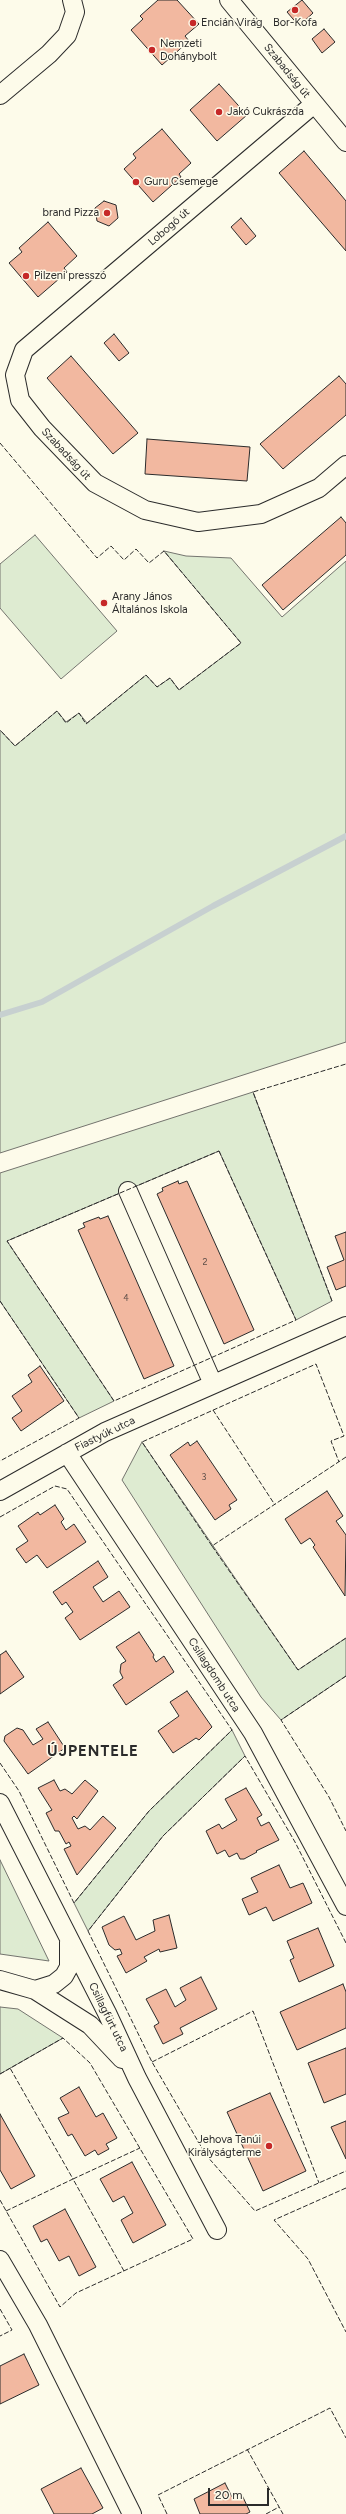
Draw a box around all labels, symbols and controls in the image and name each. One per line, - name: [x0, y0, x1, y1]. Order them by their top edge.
- marker: Bor-Kofa: [290, 5, 300, 15]
- place label: Encián Virág: [201, 16, 263, 30]
- place label: Bor-Kofa: [273, 16, 317, 30]
- marker: Encián Virág: [188, 18, 198, 28]
- place label: Nemzeti Dohánybolt: [160, 37, 217, 63]
- street label: Szabadság út: [261, 41, 313, 101]
- marker: Nemzeti Dohánybolt: [147, 45, 157, 55]
- place label: Jakó Cukrászda: [227, 105, 304, 119]
- marker: Jakó Cukrászda: [214, 107, 224, 117]
- place label: Guru Csemege: [144, 175, 218, 189]
- marker: Guru Csemege: [131, 177, 141, 187]
- street label: Lobogó út: [146, 205, 192, 249]
- place label: brand Pizza: [43, 206, 99, 220]
- marker: brand Pizza: [102, 208, 112, 218]
- place label: Pilzeni presszó: [34, 269, 106, 283]
- marker: Pilzeni presszó: [21, 271, 31, 281]
- street label: Szabadság út: [39, 425, 93, 483]
- place label: Arany János Általános Iskola: [112, 590, 188, 616]
- marker: Arany János Általános Iskola: [99, 598, 109, 608]
- house number: 2: [202, 1257, 208, 1267]
- house number: 4: [123, 1293, 129, 1303]
- street label: Fiastyúk utca: [73, 1414, 137, 1454]
- house number: 3: [202, 1472, 206, 1482]
- street label: Csillagdomb utca: [185, 1635, 243, 1715]
- district label: ÚJPENTELE: [47, 1743, 139, 1761]
- street label: Csillagfürt utca: [86, 1980, 130, 2054]
- place label: Jehova Tanúi Királyságterme: [188, 2133, 261, 2159]
- marker: Jehova Tanúi Királyságterme: [264, 2141, 274, 2151]
- scale bar: [210, 2480, 271, 2506]
- text: 20 m: [215, 2488, 243, 2502]

